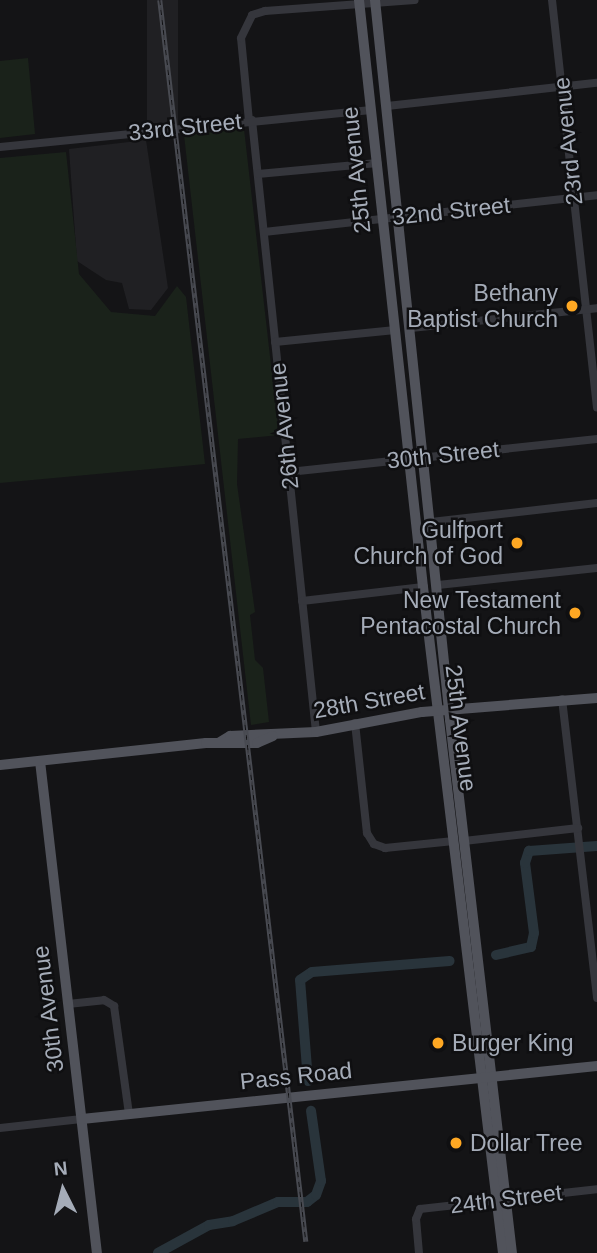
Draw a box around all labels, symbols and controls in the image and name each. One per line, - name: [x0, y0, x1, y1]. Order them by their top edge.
- street label: 23rd Avenue: [547, 75, 589, 207]
- street label: 25th Avenue: [336, 105, 376, 235]
- street label: 33rd Street: [127, 107, 243, 147]
- street label: 32nd Street: [390, 191, 512, 231]
- place label: Bethany Baptist Church: [407, 279, 558, 333]
- marker: Bethany Baptist Church: [564, 298, 580, 314]
- street label: 26th Avenue: [264, 361, 304, 491]
- street label: 30th Street: [386, 435, 500, 475]
- place label: Gulfport Church of God: [353, 516, 503, 570]
- marker: Gulfport Church of God: [509, 535, 525, 551]
- place label: New Testament Pentacostal Church: [360, 586, 561, 640]
- marker: New Testament Pentacostal Church: [567, 605, 583, 621]
- street label: 25th Avenue: [439, 662, 483, 794]
- street label: 28th Street: [311, 678, 427, 724]
- street label: 30th Avenue: [26, 943, 70, 1075]
- place label: Burger King: [452, 1029, 573, 1057]
- marker: Burger King: [430, 1035, 446, 1051]
- street label: Pass Road: [239, 1056, 353, 1096]
- place label: Dollar Tree: [470, 1129, 583, 1157]
- marker: Dollar Tree: [448, 1135, 464, 1151]
- north arrow: [28, 1155, 98, 1225]
- text: N: [53, 1157, 69, 1180]
- street label: 24th Street: [448, 1178, 564, 1220]

